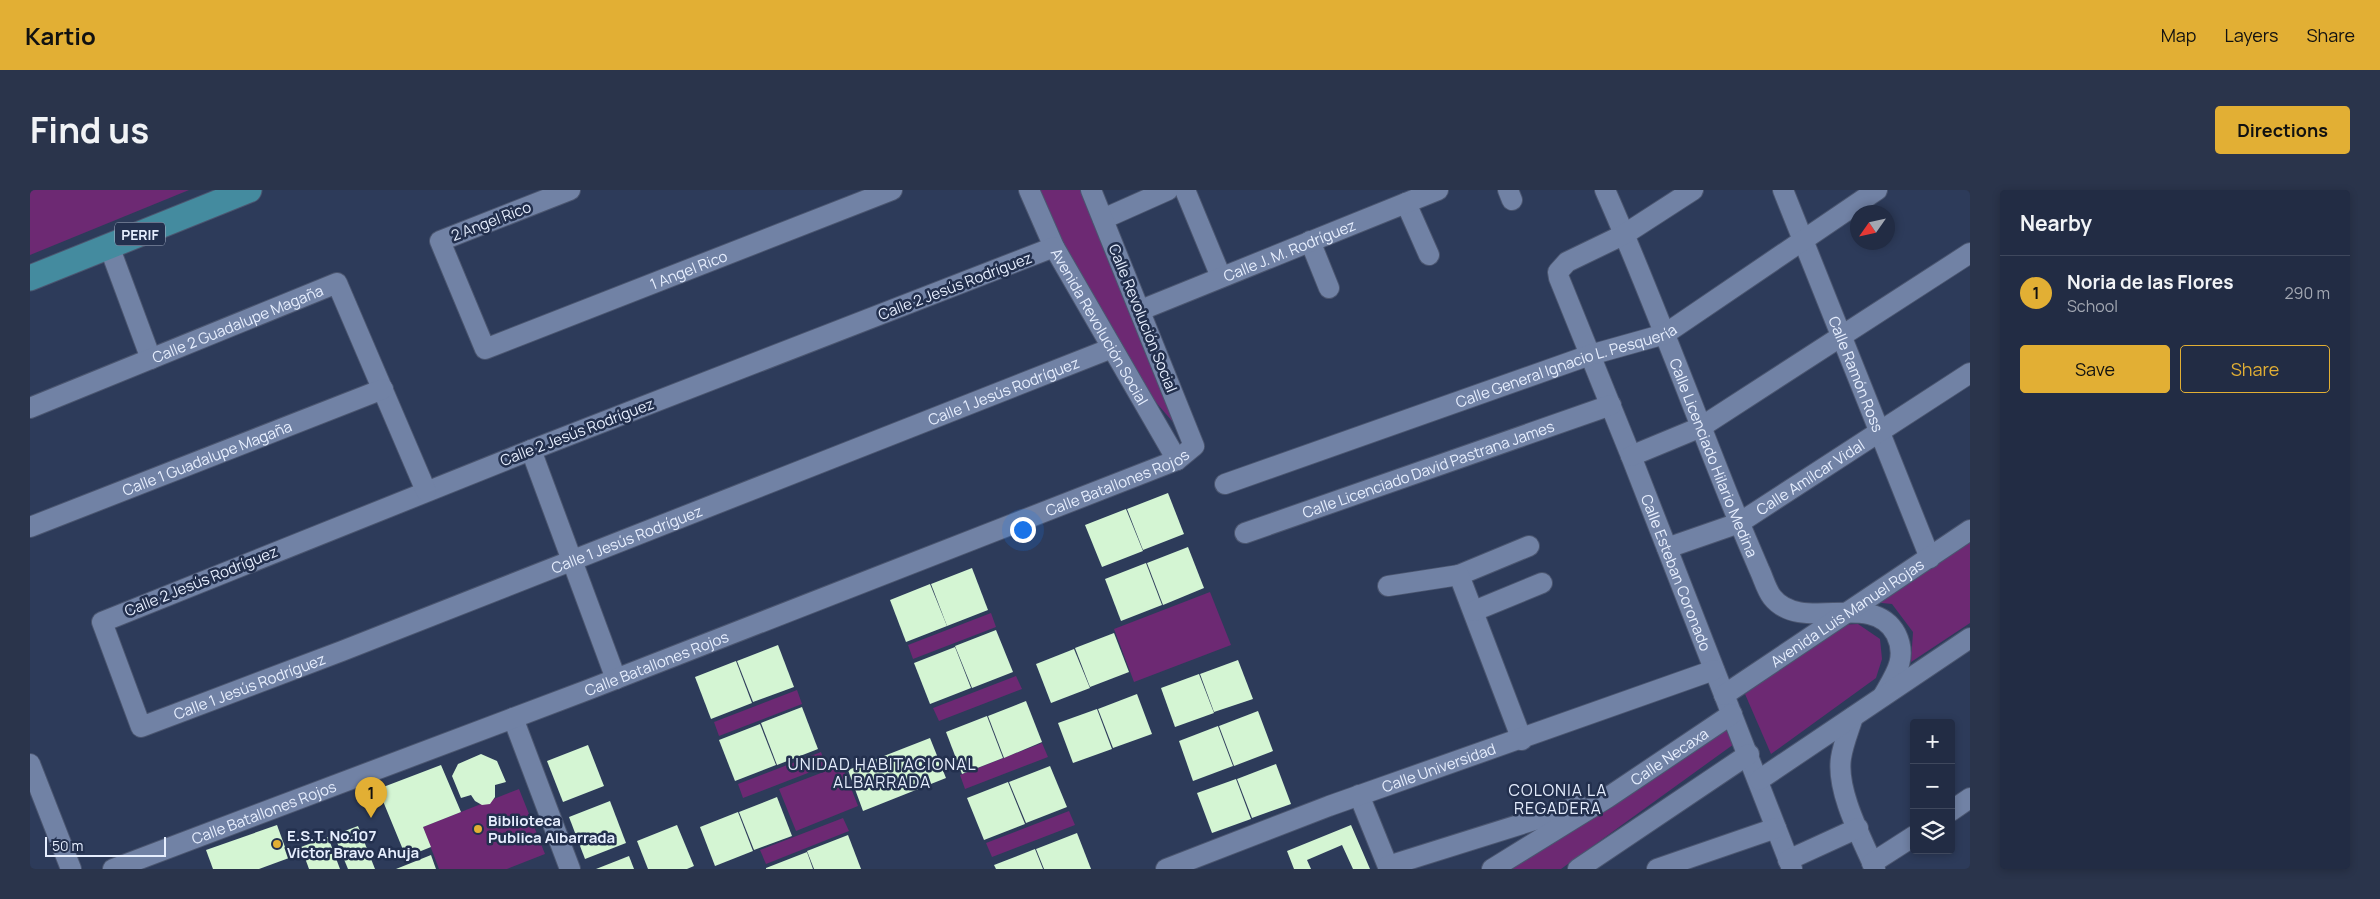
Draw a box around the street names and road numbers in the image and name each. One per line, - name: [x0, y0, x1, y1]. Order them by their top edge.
- street label: 2 Angel Rico: [448, 196, 534, 246]
- street label: Calle J. M. Rodríguez: [1220, 214, 1359, 286]
- road number: PERIF: [115, 223, 165, 246]
- street label: Calle Revolución Social: [1104, 241, 1182, 395]
- street label: Avenida Revolución Social: [1046, 244, 1153, 409]
- street label: 1 Angel Rico: [647, 245, 730, 294]
- street label: Calle 2 Jesús Rodríguez: [875, 247, 1035, 325]
- street label: Calle 2 Guadalupe Magaña: [149, 279, 326, 368]
- street label: Calle Ramón Ross: [1824, 313, 1889, 435]
- street label: Calle General Ignacio L. Pesquería: [1453, 319, 1681, 412]
- street label: Calle 1 Jesús Rodríguez: [925, 351, 1082, 430]
- street label: Calle Licenciado Hilario Medina: [1665, 355, 1763, 561]
- street label: Calle 2 Jesús Rodríguez: [497, 393, 657, 471]
- street label: Calle 1 Guadalupe Magaña: [119, 415, 295, 500]
- street label: Calle Licenciado David Pastrana James: [1299, 415, 1557, 523]
- street label: Calle Amílcar Vidal: [1752, 434, 1868, 520]
- street label: Calle Batallones Rojos: [1042, 444, 1193, 521]
- street label: Calle Esteban Coronado: [1636, 491, 1717, 654]
- street label: Calle 1 Jesús Rodríguez: [548, 500, 705, 578]
- street label: Calle 2 Jesús Rodríguez: [121, 541, 281, 621]
- street label: Avenida Luis Manuel Rojas: [1766, 553, 1928, 672]
- street label: Calle Batallones Rojos: [581, 625, 732, 701]
- street label: Calle 1 Jesús Rodríguez: [170, 648, 328, 724]
- street label: Calle Necaxa: [1626, 723, 1712, 790]
- street label: Calle Universidad: [1379, 737, 1498, 797]
- street label: Calle Batallones Rojos: [188, 775, 339, 849]

